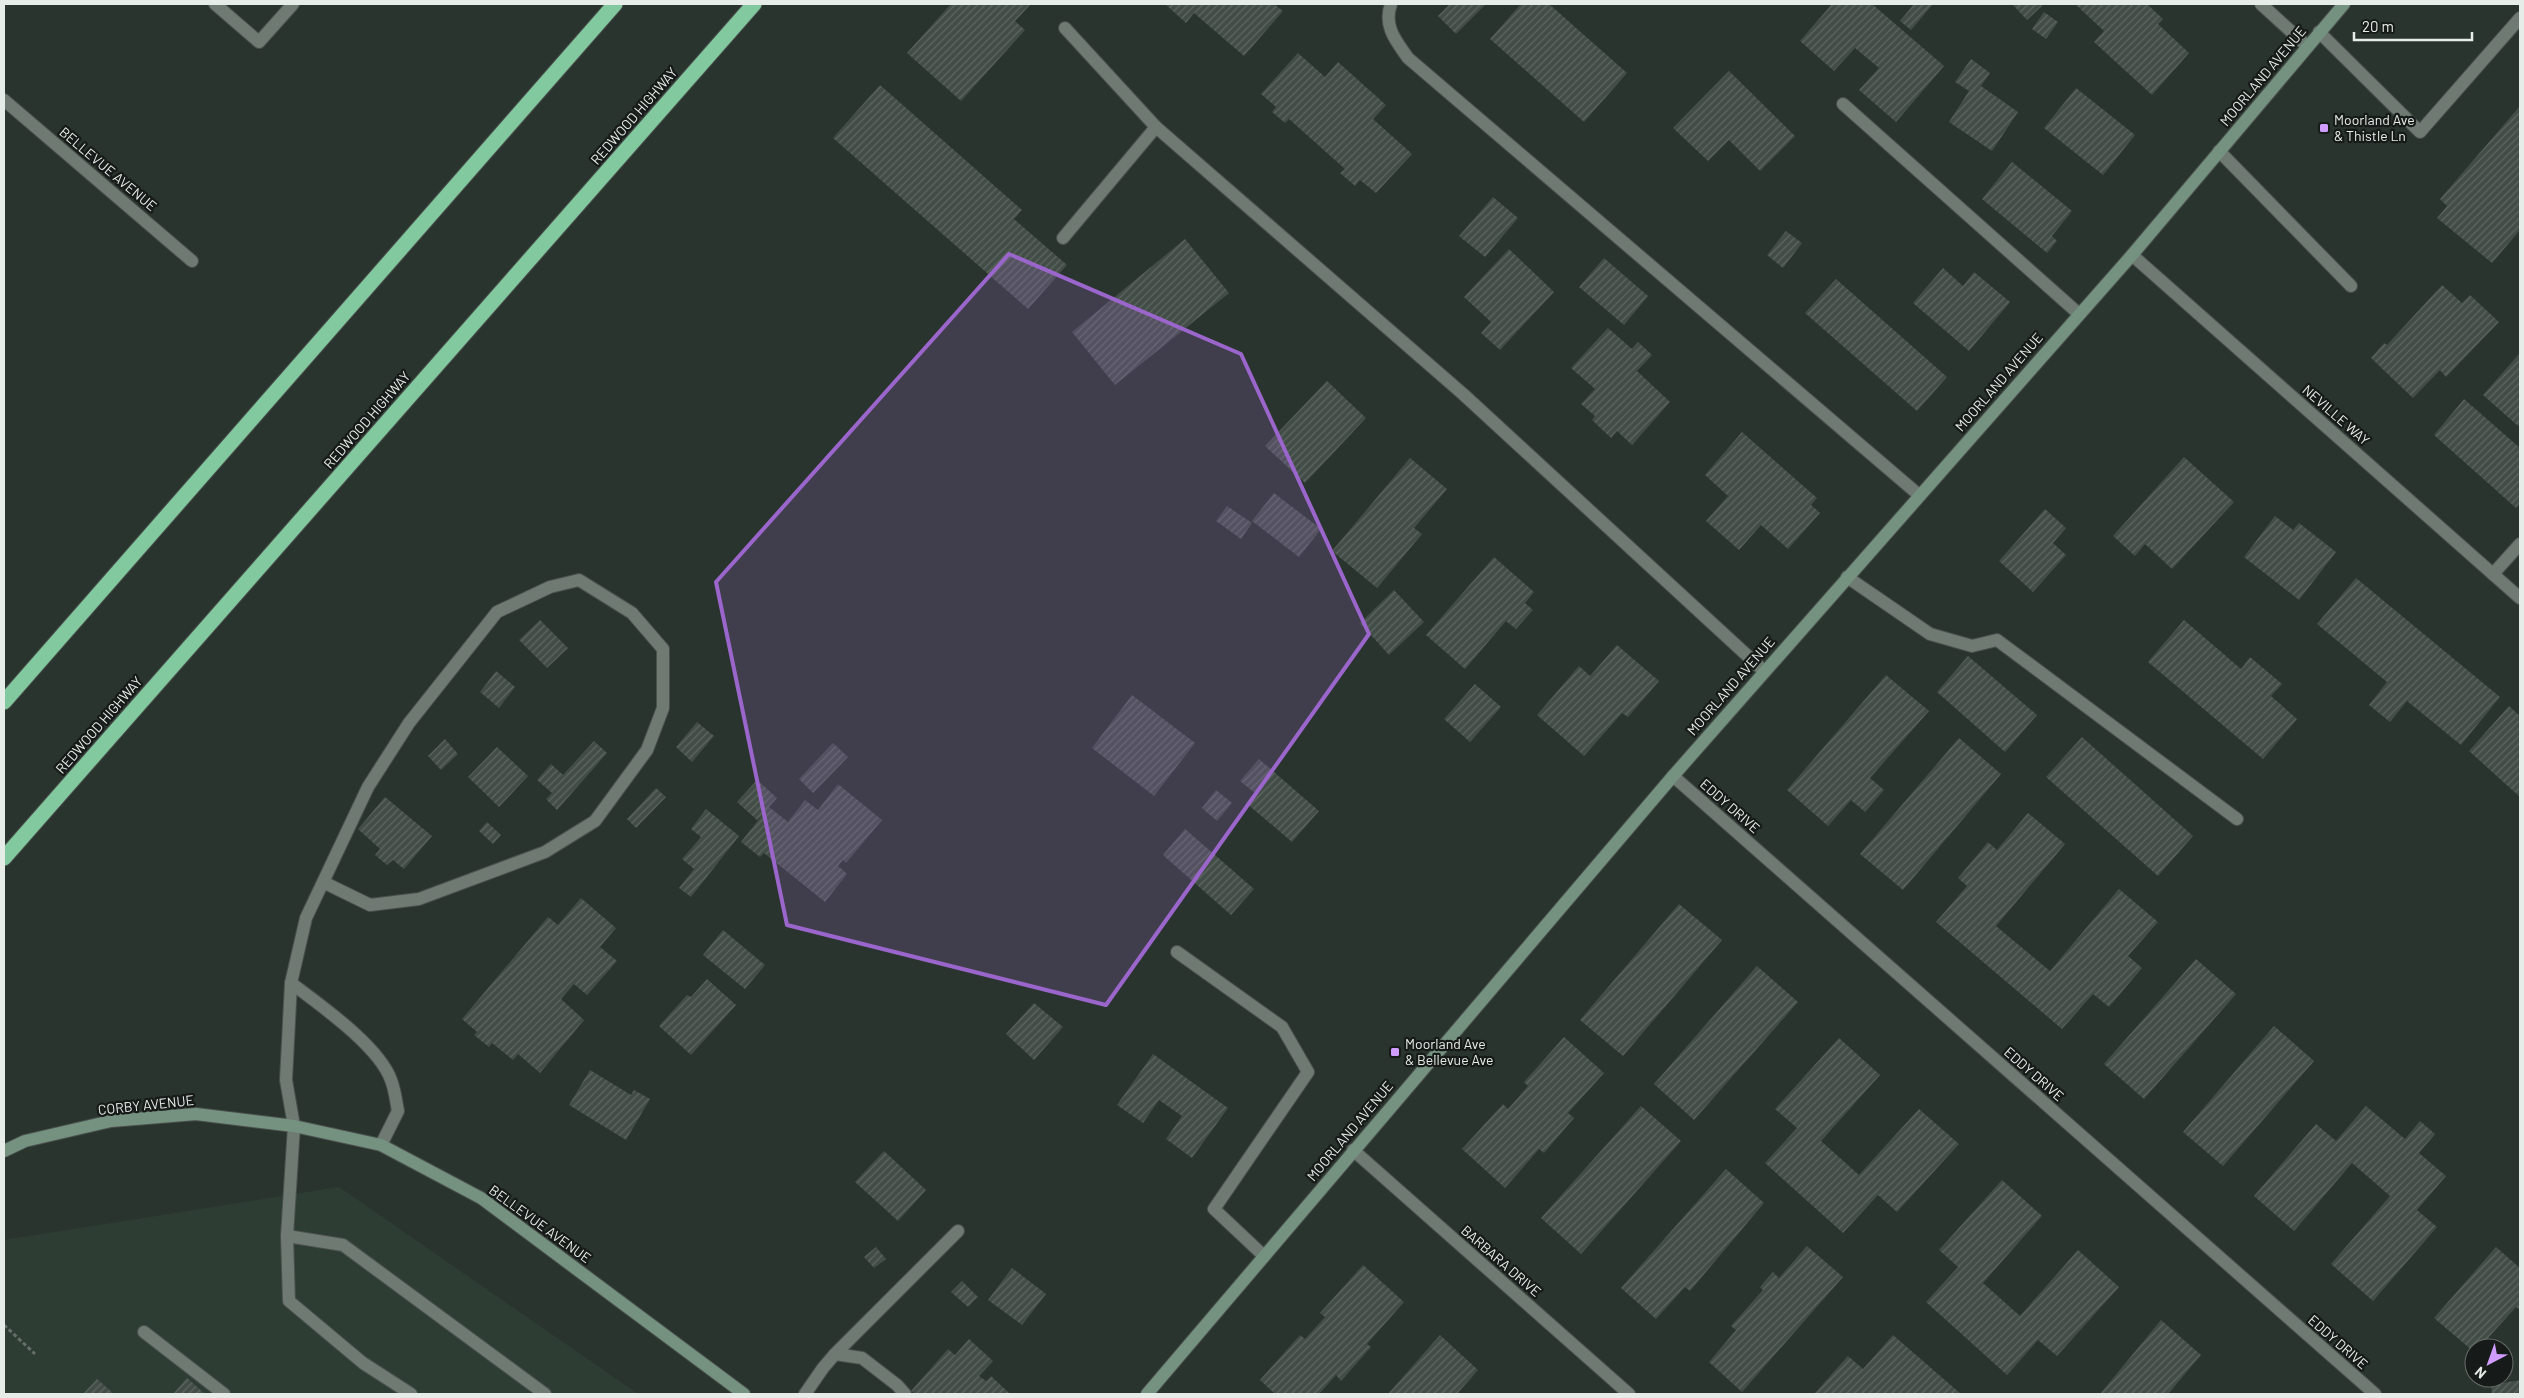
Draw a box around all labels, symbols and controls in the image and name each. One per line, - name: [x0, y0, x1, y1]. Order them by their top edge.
- scale bar: [2354, 10, 2472, 42]
- text: 20 m: [2362, 17, 2394, 35]
- street label: MOORLAND AVENUE: [2216, 22, 2309, 129]
- street label: REDWOOD HIGHWAY: [587, 64, 680, 168]
- place label: Moorland Ave & Thistle Ln: [2334, 111, 2415, 144]
- marker: Moorland Ave & Thistle Ln: [2318, 122, 2330, 134]
- street label: BELLEVUE AVENUE: [56, 123, 160, 214]
- street label: MOORLAND AVENUE: [1951, 329, 2046, 434]
- street label: REDWOOD HIGHWAY: [320, 368, 413, 472]
- street label: NEVILLE WAY: [2299, 381, 2373, 448]
- street label: MOORLAND AVENUE: [1683, 633, 1778, 738]
- street label: REDWOOD HIGHWAY: [52, 673, 145, 777]
- street label: EDDY DRIVE: [1697, 775, 1764, 836]
- place label: Moorland Ave & Bellevue Ave: [1405, 1035, 1493, 1068]
- street label: EDDY DRIVE: [2001, 1043, 2068, 1104]
- marker: Moorland Ave & Bellevue Ave: [1389, 1046, 1401, 1058]
- street label: MOORLAND AVENUE: [1303, 1077, 1396, 1184]
- street label: CORBY AVENUE: [97, 1091, 195, 1118]
- street label: BELLEVUE AVENUE: [486, 1181, 595, 1266]
- street label: BARBARA DRIVE: [1458, 1221, 1545, 1300]
- street label: EDDY DRIVE: [2305, 1311, 2372, 1372]
- north arrow: [2464, 1338, 2514, 1388]
- text: N: [2471, 1364, 2489, 1383]

